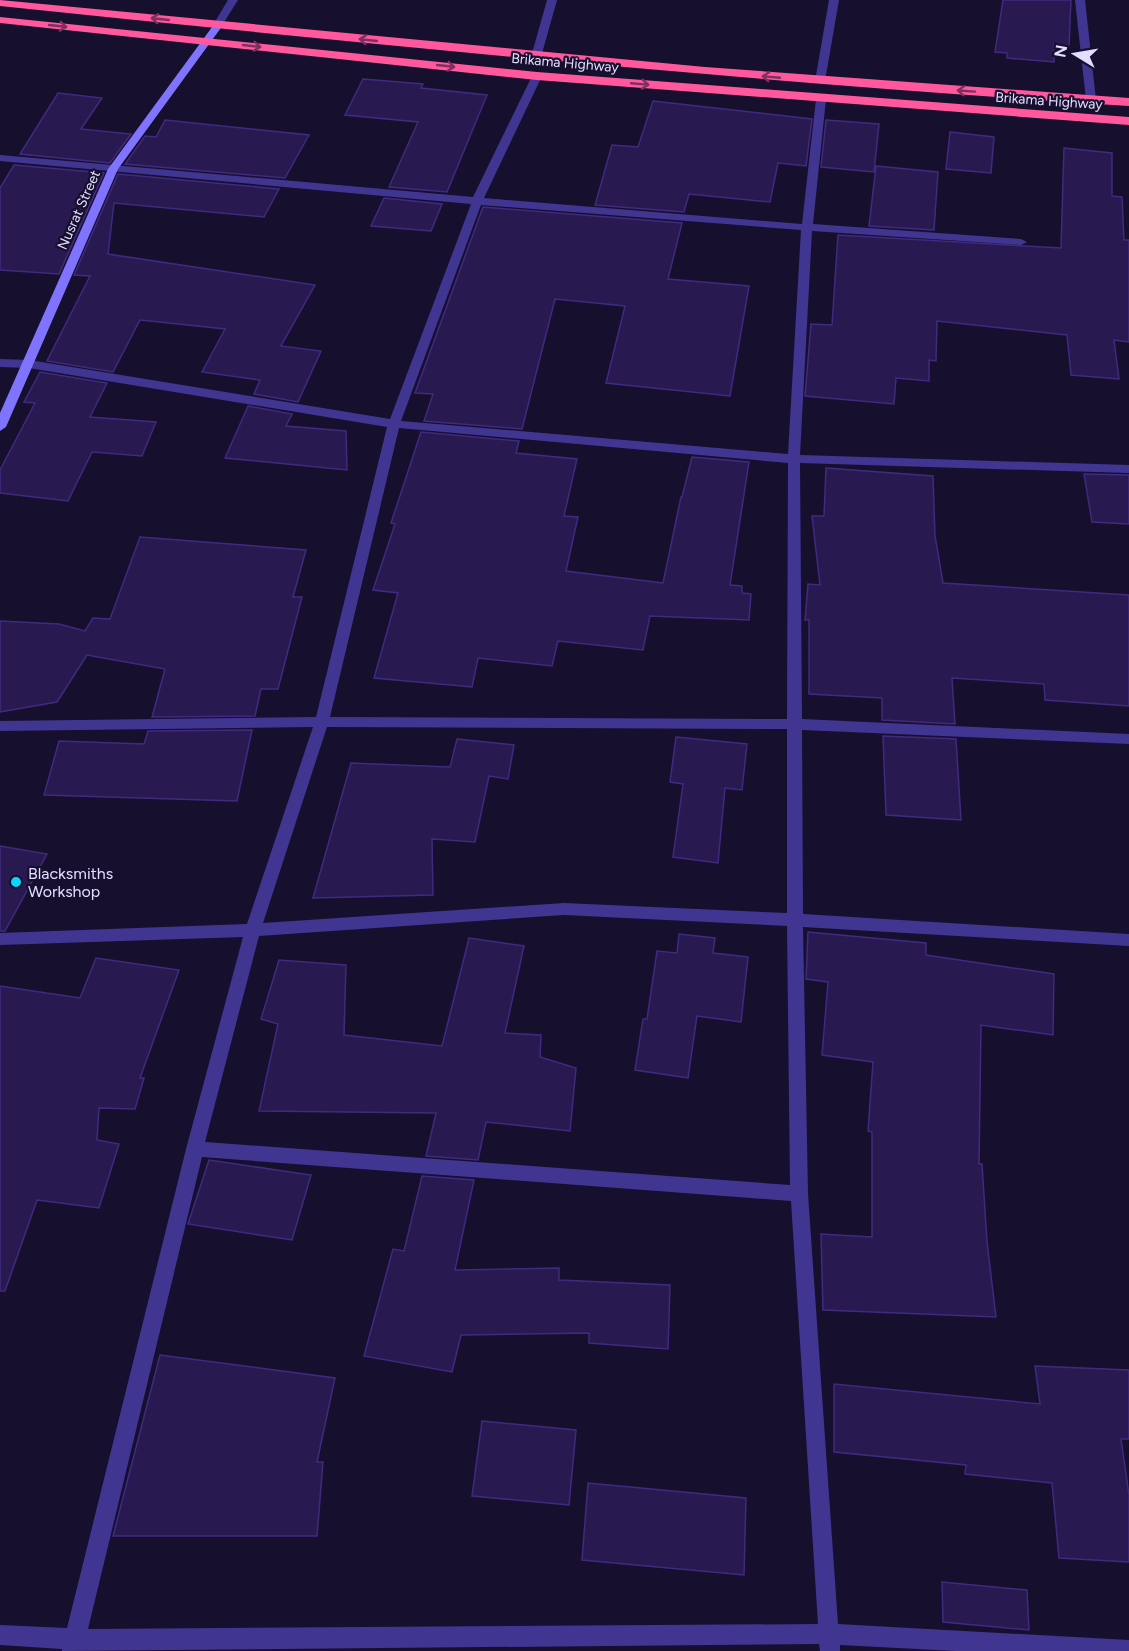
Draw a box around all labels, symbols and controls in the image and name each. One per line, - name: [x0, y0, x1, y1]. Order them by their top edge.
- one-way arrow: [151, 13, 171, 24]
- one-way arrow: [48, 21, 68, 32]
- north arrow: [1045, 24, 1105, 84]
- one-way arrow: [359, 34, 379, 45]
- one-way arrow: [242, 41, 262, 52]
- text: N: [1050, 43, 1071, 59]
- street label: Brikama Highway: [511, 50, 620, 76]
- one-way arrow: [436, 61, 455, 72]
- one-way arrow: [762, 71, 782, 82]
- one-way arrow: [630, 79, 650, 90]
- one-way arrow: [956, 86, 976, 97]
- street label: Brikama Highway: [995, 89, 1104, 113]
- street label: Nusrat Street: [54, 168, 104, 252]
- place label: Blacksmiths Workshop: [28, 864, 113, 901]
- marker: Blacksmiths Workshop: [9, 875, 23, 889]

